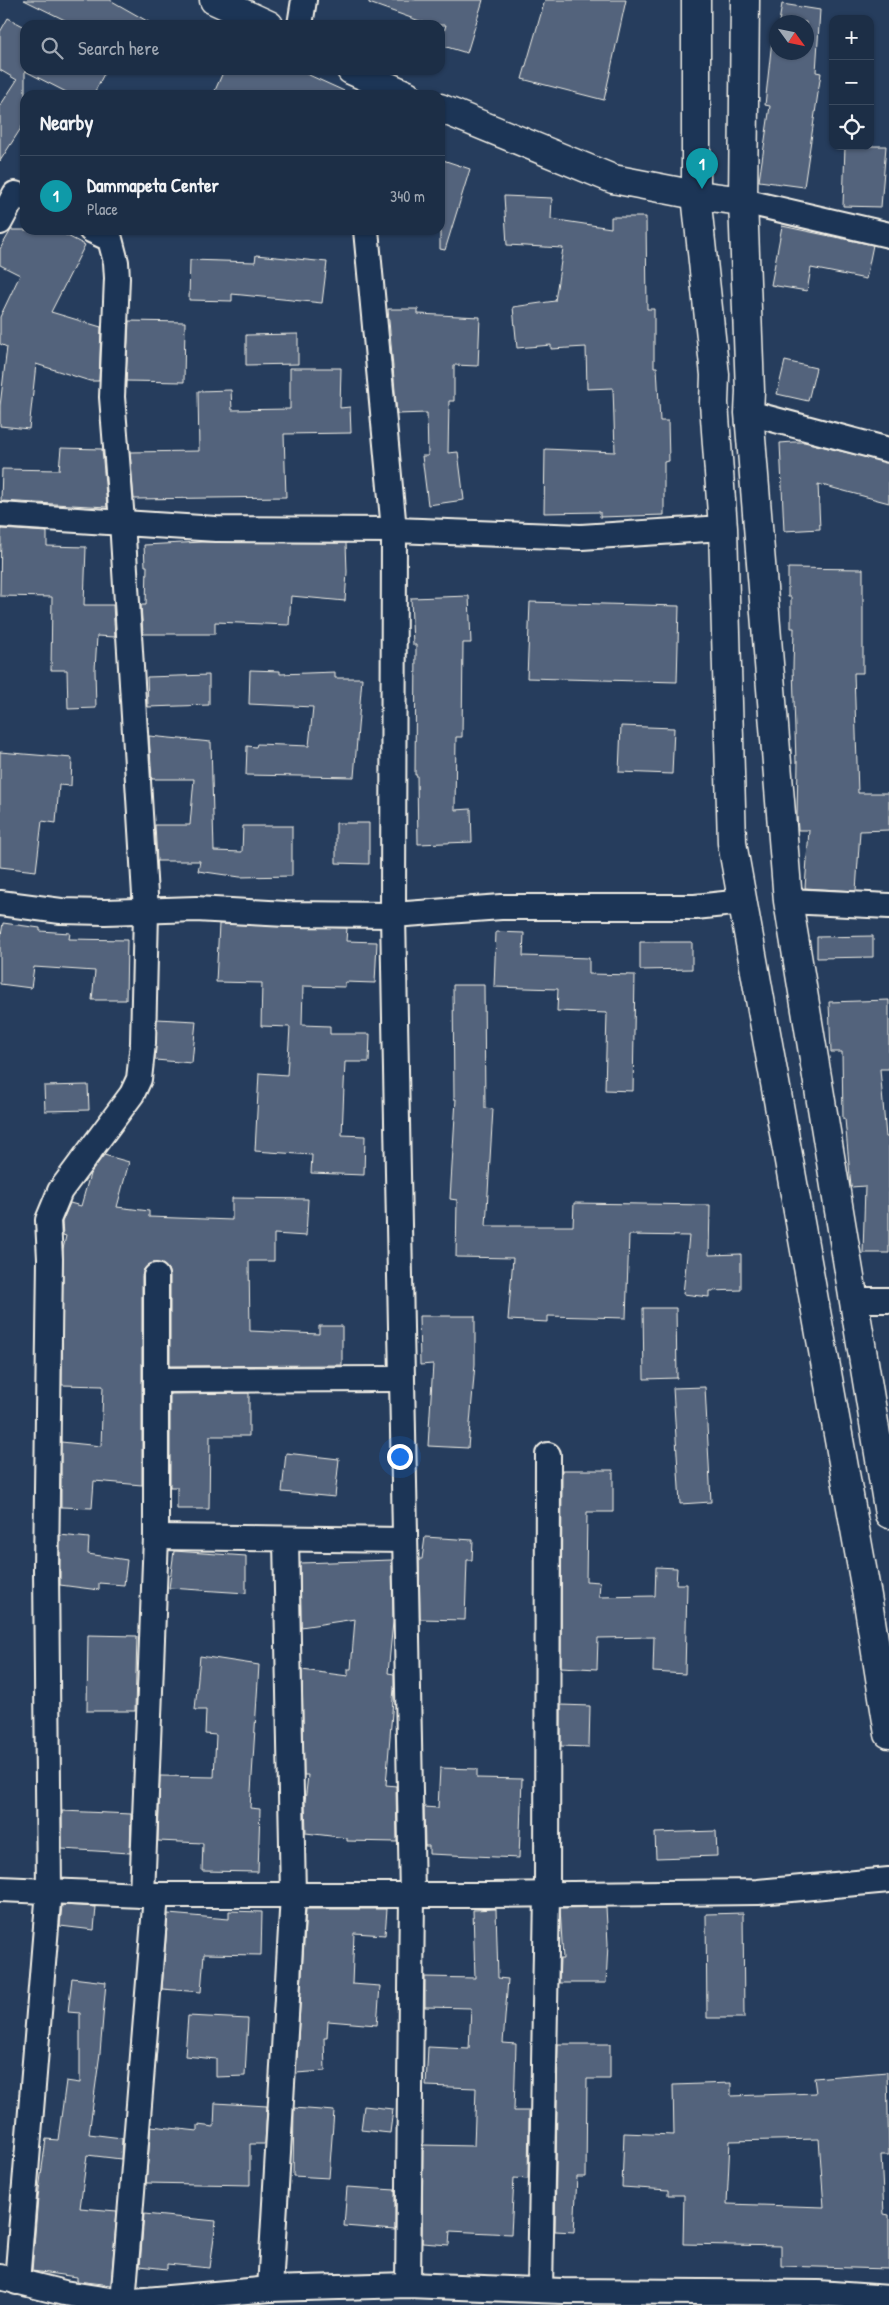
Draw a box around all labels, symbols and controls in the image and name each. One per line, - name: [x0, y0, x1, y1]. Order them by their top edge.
- north arrow: [769, 15, 814, 60]
- map controls: [829, 15, 874, 150]
- button: +: [829, 15, 874, 60]
- search box: [20, 20, 445, 75]
- icon: search: [38, 34, 66, 62]
- text: Search here: [78, 35, 159, 61]
- button: −: [829, 60, 874, 105]
- button: locate: [829, 105, 874, 150]
- text: Nearby: [40, 108, 93, 137]
- pin: 1: [686, 148, 718, 189]
- text: Dammapeta Center: [87, 172, 219, 198]
- text: 1: [53, 185, 59, 207]
- text: 340 m: [390, 185, 425, 207]
- text: Place: [87, 198, 118, 220]
- your location: [387, 1444, 413, 1470]

